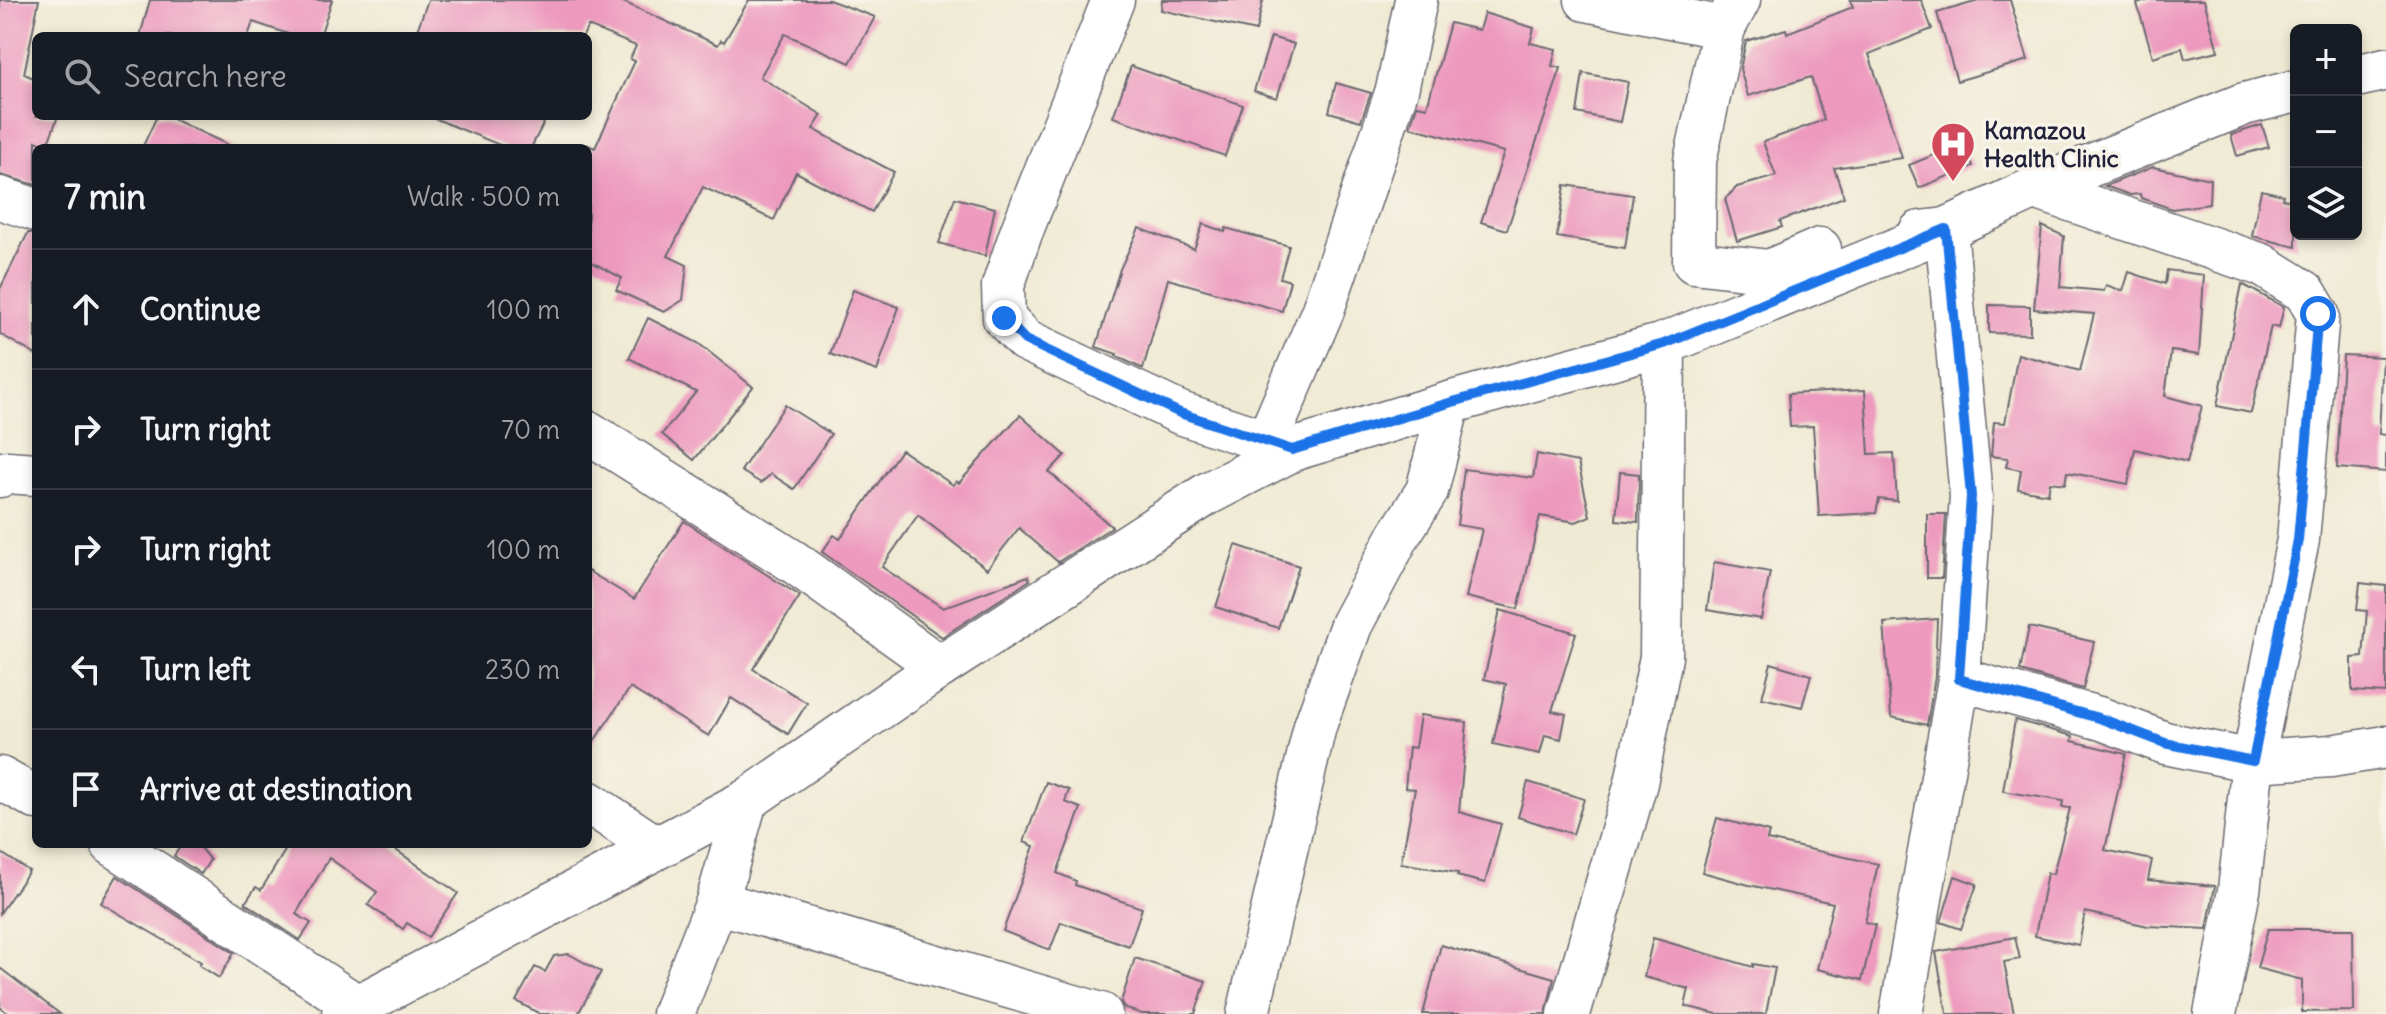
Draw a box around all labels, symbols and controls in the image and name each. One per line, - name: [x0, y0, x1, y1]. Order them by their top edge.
- map controls: [2290, 24, 2362, 240]
- button: +: [2290, 24, 2362, 96]
- search box: [32, 32, 592, 120]
- icon: search: [60, 54, 104, 98]
- text: Search here: [124, 57, 287, 95]
- button: −: [2290, 96, 2362, 168]
- place label: Kamazou Health Clinic: [1984, 115, 2119, 173]
- hospital icon: Kamazou Health Clinic: [1929, 120, 1977, 183]
- button: layers: [2290, 168, 2362, 240]
- text: 7 min: [64, 175, 146, 218]
- text: Walk · 500 m: [407, 180, 560, 213]
- icon: ahead: [64, 287, 108, 331]
- text: Continue: [140, 290, 261, 328]
- text: 100 m: [486, 293, 560, 326]
- route start: [2300, 296, 2336, 332]
- route end: [986, 300, 1022, 336]
- icon: right: [64, 407, 108, 451]
- text: Turn right: [140, 410, 271, 448]
- text: 70 m: [501, 413, 560, 446]
- icon: right: [64, 527, 108, 571]
- text: Turn right: [140, 530, 271, 568]
- text: 100 m: [486, 533, 560, 566]
- icon: left: [64, 647, 108, 691]
- text: Turn left: [140, 650, 251, 688]
- text: 230 m: [485, 653, 560, 686]
- icon: arrive: [64, 767, 108, 811]
- text: Arrive at destination: [140, 770, 412, 808]

